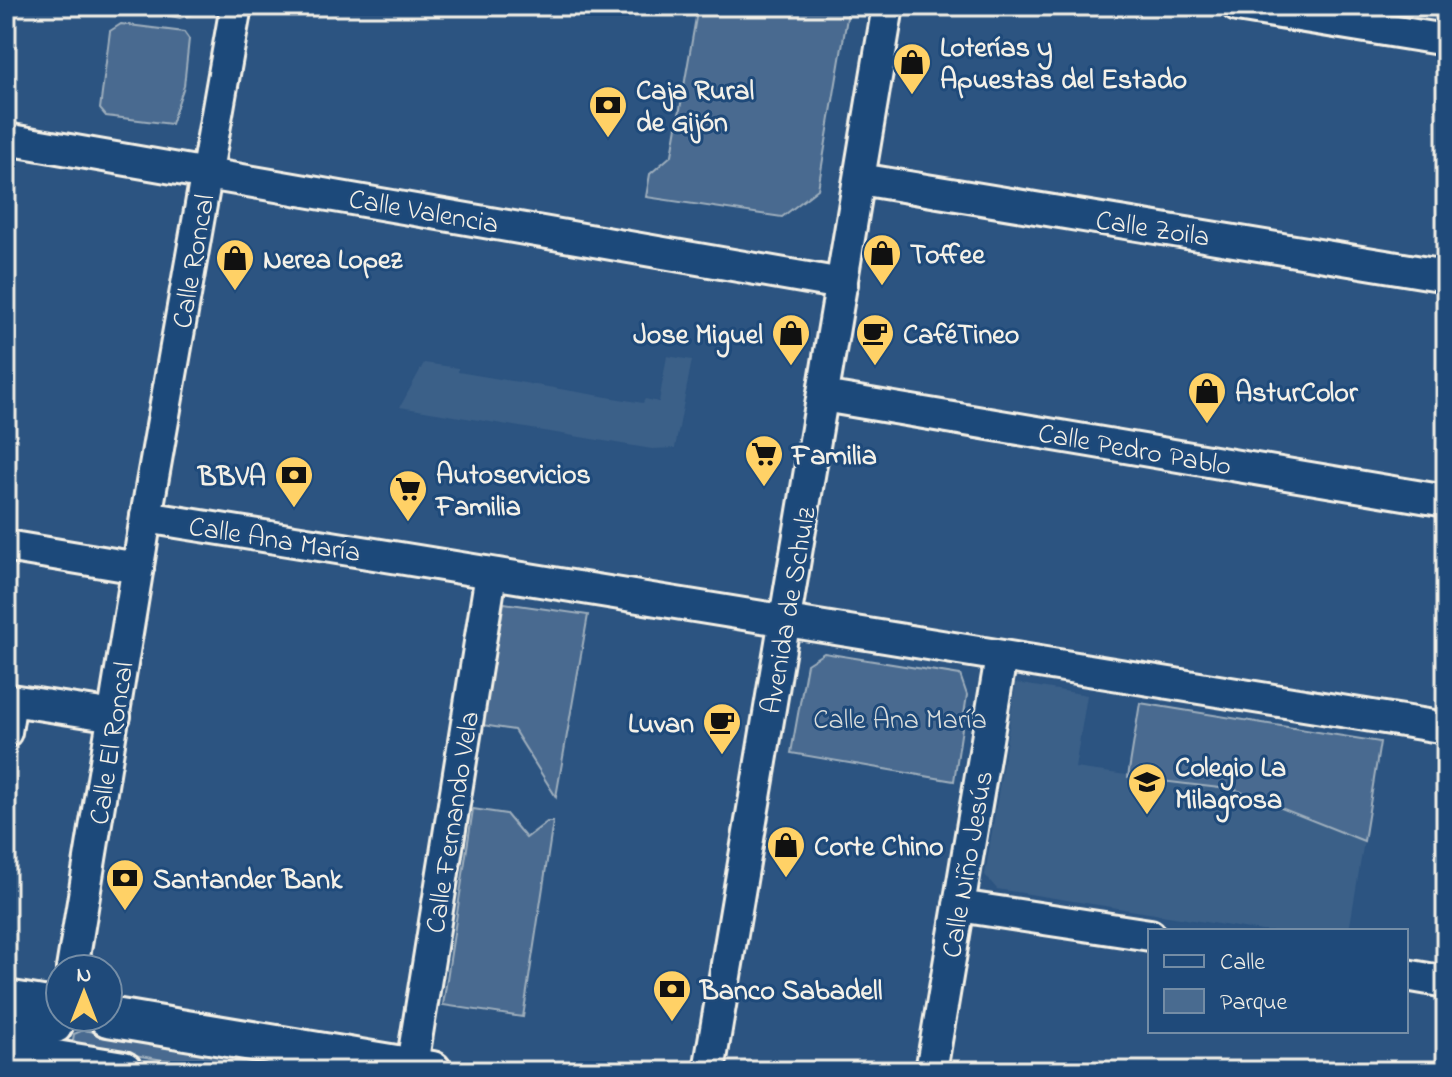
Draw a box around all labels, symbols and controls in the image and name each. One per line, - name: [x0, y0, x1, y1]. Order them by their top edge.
- place label: Loterías y Apuestas del Estado: [940, 29, 1187, 102]
- shop icon: Loterías y Apuestas del Estado: [891, 41, 933, 96]
- place label: Caja Rural de Gijón: [636, 72, 754, 145]
- bank icon: Caja Rural de Gijón: [587, 84, 629, 139]
- street label: Calle Valencia: [345, 180, 501, 247]
- street label: Calle Roncal: [163, 191, 227, 332]
- street label: Calle Zoila: [1093, 201, 1212, 260]
- shop icon: Toffee: [861, 232, 903, 287]
- place label: Toffee: [910, 236, 986, 277]
- shop icon: Nerea Lopez: [214, 237, 256, 292]
- place label: Nerea Lopez: [263, 241, 403, 282]
- shop icon: Jose Miguel: [770, 312, 812, 367]
- cafe icon: CaféTineo: [854, 312, 896, 367]
- place label: Jose Miguel: [633, 316, 763, 358]
- place label: CaféTineo: [903, 316, 1019, 357]
- shop icon: AsturColor: [1186, 370, 1228, 425]
- place label: AsturColor: [1235, 374, 1359, 415]
- street label: Calle Pedro Pablo: [1035, 414, 1234, 489]
- supermarket icon: Familia: [743, 433, 785, 488]
- place label: Familia: [790, 437, 877, 478]
- bank icon: BBVA: [273, 454, 315, 509]
- place label: Autoservicios Familia: [434, 456, 591, 529]
- place label: BBVA: [196, 458, 266, 499]
- supermarket icon: Autoservicios Familia: [387, 468, 429, 523]
- street label: Avenida de Schulz: [752, 504, 829, 717]
- street label: Calle Ana María: [186, 508, 363, 575]
- street label: Calle El Roncal: [80, 659, 147, 828]
- cafe icon: Luvan: [701, 701, 743, 756]
- park label: Calle Ana María: [813, 701, 987, 742]
- place label: Luvan: [628, 705, 694, 746]
- street label: Calle Fernando Vela: [417, 709, 492, 937]
- place label: Colegio La Milagrosa: [1175, 749, 1286, 823]
- school or university icon: Colegio La Milagrosa: [1126, 761, 1168, 816]
- street label: Calle Niño Jesús: [933, 768, 1006, 961]
- shop icon: Corte Chino: [765, 824, 807, 879]
- place label: Corte Chino: [814, 828, 944, 869]
- bank icon: Santander Bank: [104, 857, 146, 912]
- place label: Santander Bank: [153, 861, 343, 902]
- legend: [1148, 929, 1408, 1033]
- text: Calle: [1220, 946, 1265, 981]
- north arrow: [44, 953, 124, 1033]
- text: N: [77, 960, 91, 992]
- bank icon: Banco Sabadell: [651, 968, 693, 1023]
- place label: Banco Sabadell: [698, 972, 883, 1013]
- text: Parque: [1220, 986, 1287, 1021]

